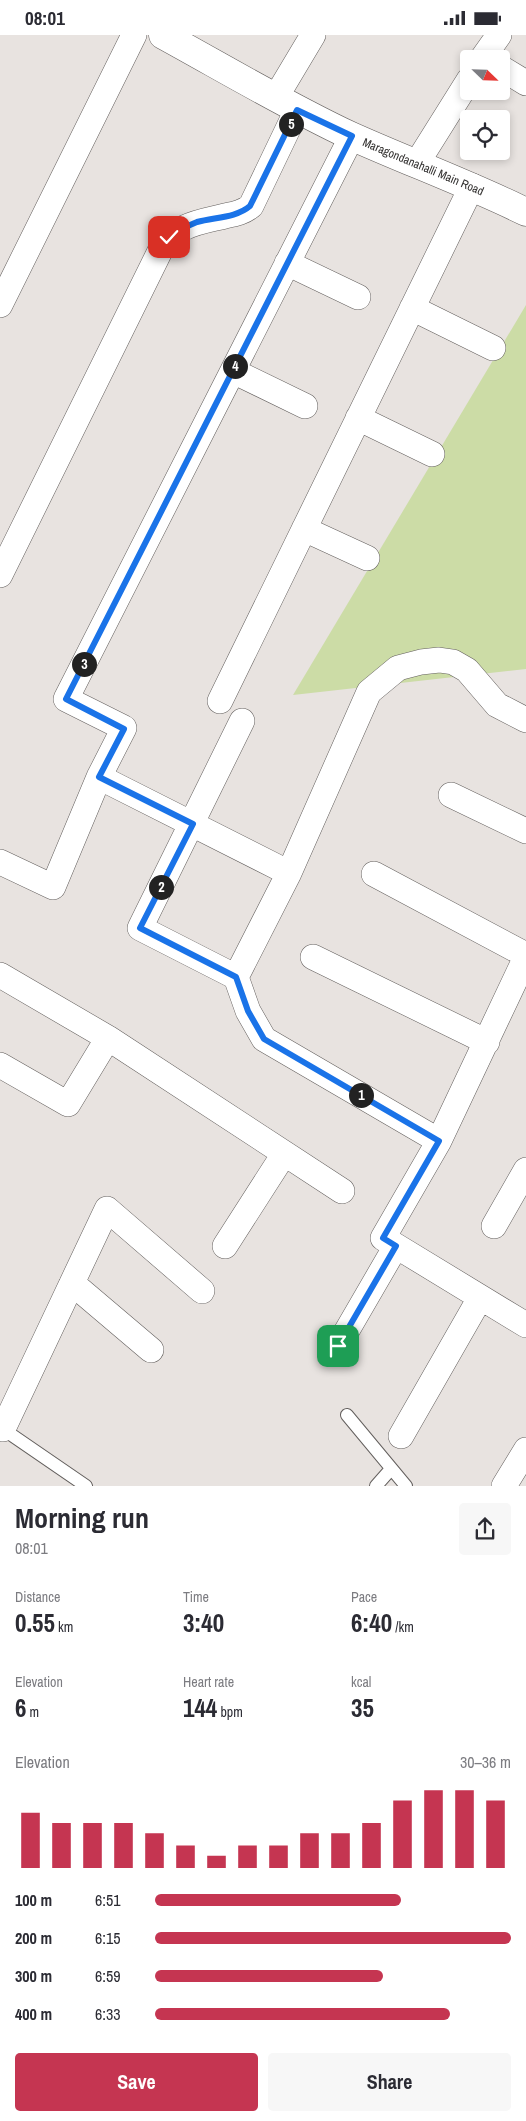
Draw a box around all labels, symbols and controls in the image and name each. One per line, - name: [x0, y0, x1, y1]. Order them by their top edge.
- text: 08:01: [25, 5, 65, 31]
- north arrow: [460, 50, 510, 100]
- map controls: [460, 50, 510, 160]
- button: locate: [460, 110, 510, 160]
- pin: 5: [278, 111, 304, 137]
- text: 5: [288, 115, 295, 133]
- street label: Maragondanahalli Main Road: [360, 134, 486, 199]
- pin: [148, 216, 190, 258]
- icon: check: [155, 223, 183, 251]
- pin: 4: [222, 353, 248, 379]
- text: 4: [232, 357, 239, 375]
- pin: 3: [72, 651, 96, 677]
- text: 3: [81, 655, 88, 673]
- pin: 2: [148, 875, 174, 899]
- text: 2: [158, 878, 165, 896]
- pin: 1: [348, 1083, 374, 1107]
- text: 1: [358, 1086, 365, 1104]
- pin: [317, 1325, 359, 1367]
- icon: arrive: [324, 1332, 352, 1360]
- text: Morning run: [15, 1499, 149, 1537]
- button: share: [459, 1503, 511, 1555]
- text: 08:01: [15, 1537, 48, 1559]
- text: Distance: [15, 1588, 60, 1606]
- text: Time: [183, 1588, 209, 1606]
- text: Pace: [351, 1588, 377, 1606]
- text: 0.55: [15, 1606, 55, 1640]
- text: 3:40: [183, 1606, 224, 1640]
- text: 6:40: [351, 1606, 392, 1640]
- text: km: [55, 1618, 73, 1636]
- text: /km: [392, 1618, 414, 1636]
- text: Elevation: [15, 1673, 63, 1691]
- text: Heart rate: [183, 1673, 234, 1691]
- text: kcal: [351, 1673, 371, 1691]
- text: 6: [15, 1691, 26, 1725]
- text: 144: [183, 1691, 217, 1725]
- text: 35: [351, 1691, 374, 1725]
- text: m: [26, 1703, 39, 1721]
- text: bpm: [217, 1703, 243, 1721]
- text: Elevation: [15, 1751, 70, 1773]
- text: 30–36 m: [460, 1751, 511, 1773]
- text: 100 m: [15, 1889, 52, 1911]
- text: 6:51: [95, 1889, 121, 1911]
- text: 200 m: [15, 1927, 52, 1949]
- text: 6:15: [95, 1927, 121, 1949]
- text: 300 m: [15, 1965, 52, 1987]
- text: 6:59: [95, 1965, 121, 1987]
- text: 400 m: [15, 2003, 52, 2025]
- text: 6:33: [95, 2003, 121, 2025]
- button: Save: [15, 2053, 258, 2111]
- button: Share: [268, 2053, 511, 2111]

